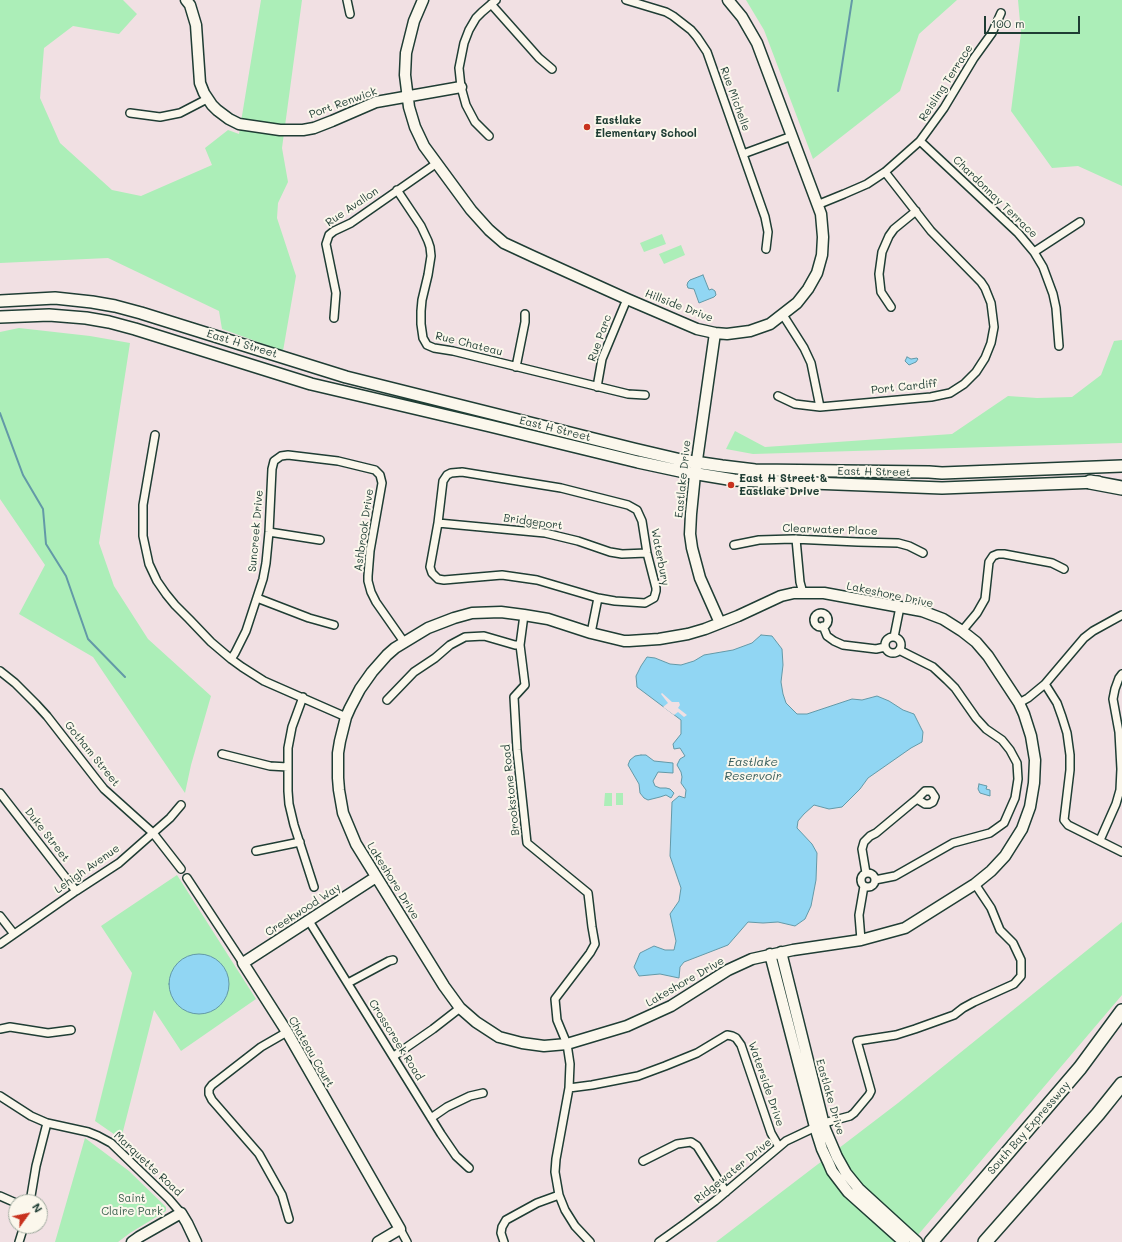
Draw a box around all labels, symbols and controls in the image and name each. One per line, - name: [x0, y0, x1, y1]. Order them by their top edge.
- scale bar: [986, 8, 1082, 34]
- text: 100 m: [991, 15, 1025, 31]
- street label: Reisling Terrace: [916, 42, 976, 124]
- street label: Rue Michelle: [717, 65, 753, 133]
- street label: Port Renwick: [307, 85, 379, 121]
- place label: Eastlake Elementary School: [595, 114, 697, 140]
- marker: Eastlake Elementary School: [582, 122, 592, 132]
- street label: Chardonnay Terrace: [950, 153, 1040, 241]
- street label: Rue Avallon: [323, 185, 381, 229]
- street label: Hillside Drive: [643, 287, 715, 325]
- street label: Rue Parc: [585, 313, 615, 363]
- street label: East H Street: [205, 327, 279, 361]
- street label: Rue Chateau: [434, 329, 504, 359]
- street label: Port Cardiff: [870, 377, 938, 397]
- street label: East H Street: [518, 414, 592, 444]
- street label: Eastlake Drive: [672, 439, 694, 519]
- street label: East H Street: [837, 465, 911, 479]
- place label: East H Street & Eastlake Drive: [739, 472, 828, 498]
- marker: East H Street & Eastlake Drive: [726, 480, 736, 490]
- street label: Ashbrook Drive: [352, 488, 376, 572]
- street label: Suncreek Drive: [246, 489, 266, 573]
- street label: Bridgeport: [503, 511, 563, 533]
- street label: Clearwater Place: [782, 522, 878, 538]
- street label: Waterbury: [648, 527, 672, 587]
- street label: Lakeshore Drive: [845, 579, 935, 611]
- street label: Gotham Street: [62, 719, 122, 789]
- street label: Brookstone Road: [500, 744, 522, 836]
- water label: Eastlake Reservoir: [724, 755, 782, 783]
- street label: Duke Street: [22, 805, 72, 865]
- street label: Lakeshore Drive: [364, 840, 422, 922]
- street label: Lehigh Avenue: [52, 842, 122, 896]
- street label: Creekwood Way: [263, 881, 343, 939]
- street label: Lakeshore Drive: [643, 954, 727, 1010]
- street label: Crosscreek Road: [366, 997, 426, 1083]
- street label: Chateau Court: [285, 1014, 337, 1090]
- street label: Waterside Drive: [745, 1040, 787, 1128]
- street label: Eastlake Drive: [813, 1058, 847, 1136]
- street label: South Bay Expressway: [985, 1079, 1073, 1177]
- street label: Marquette Road: [111, 1129, 185, 1199]
- street label: Ridgewater Drive: [692, 1136, 774, 1206]
- park label: Saint Claire Park: [101, 1192, 163, 1218]
- north arrow: [8, 1194, 48, 1234]
- text: N: [29, 1200, 46, 1215]

